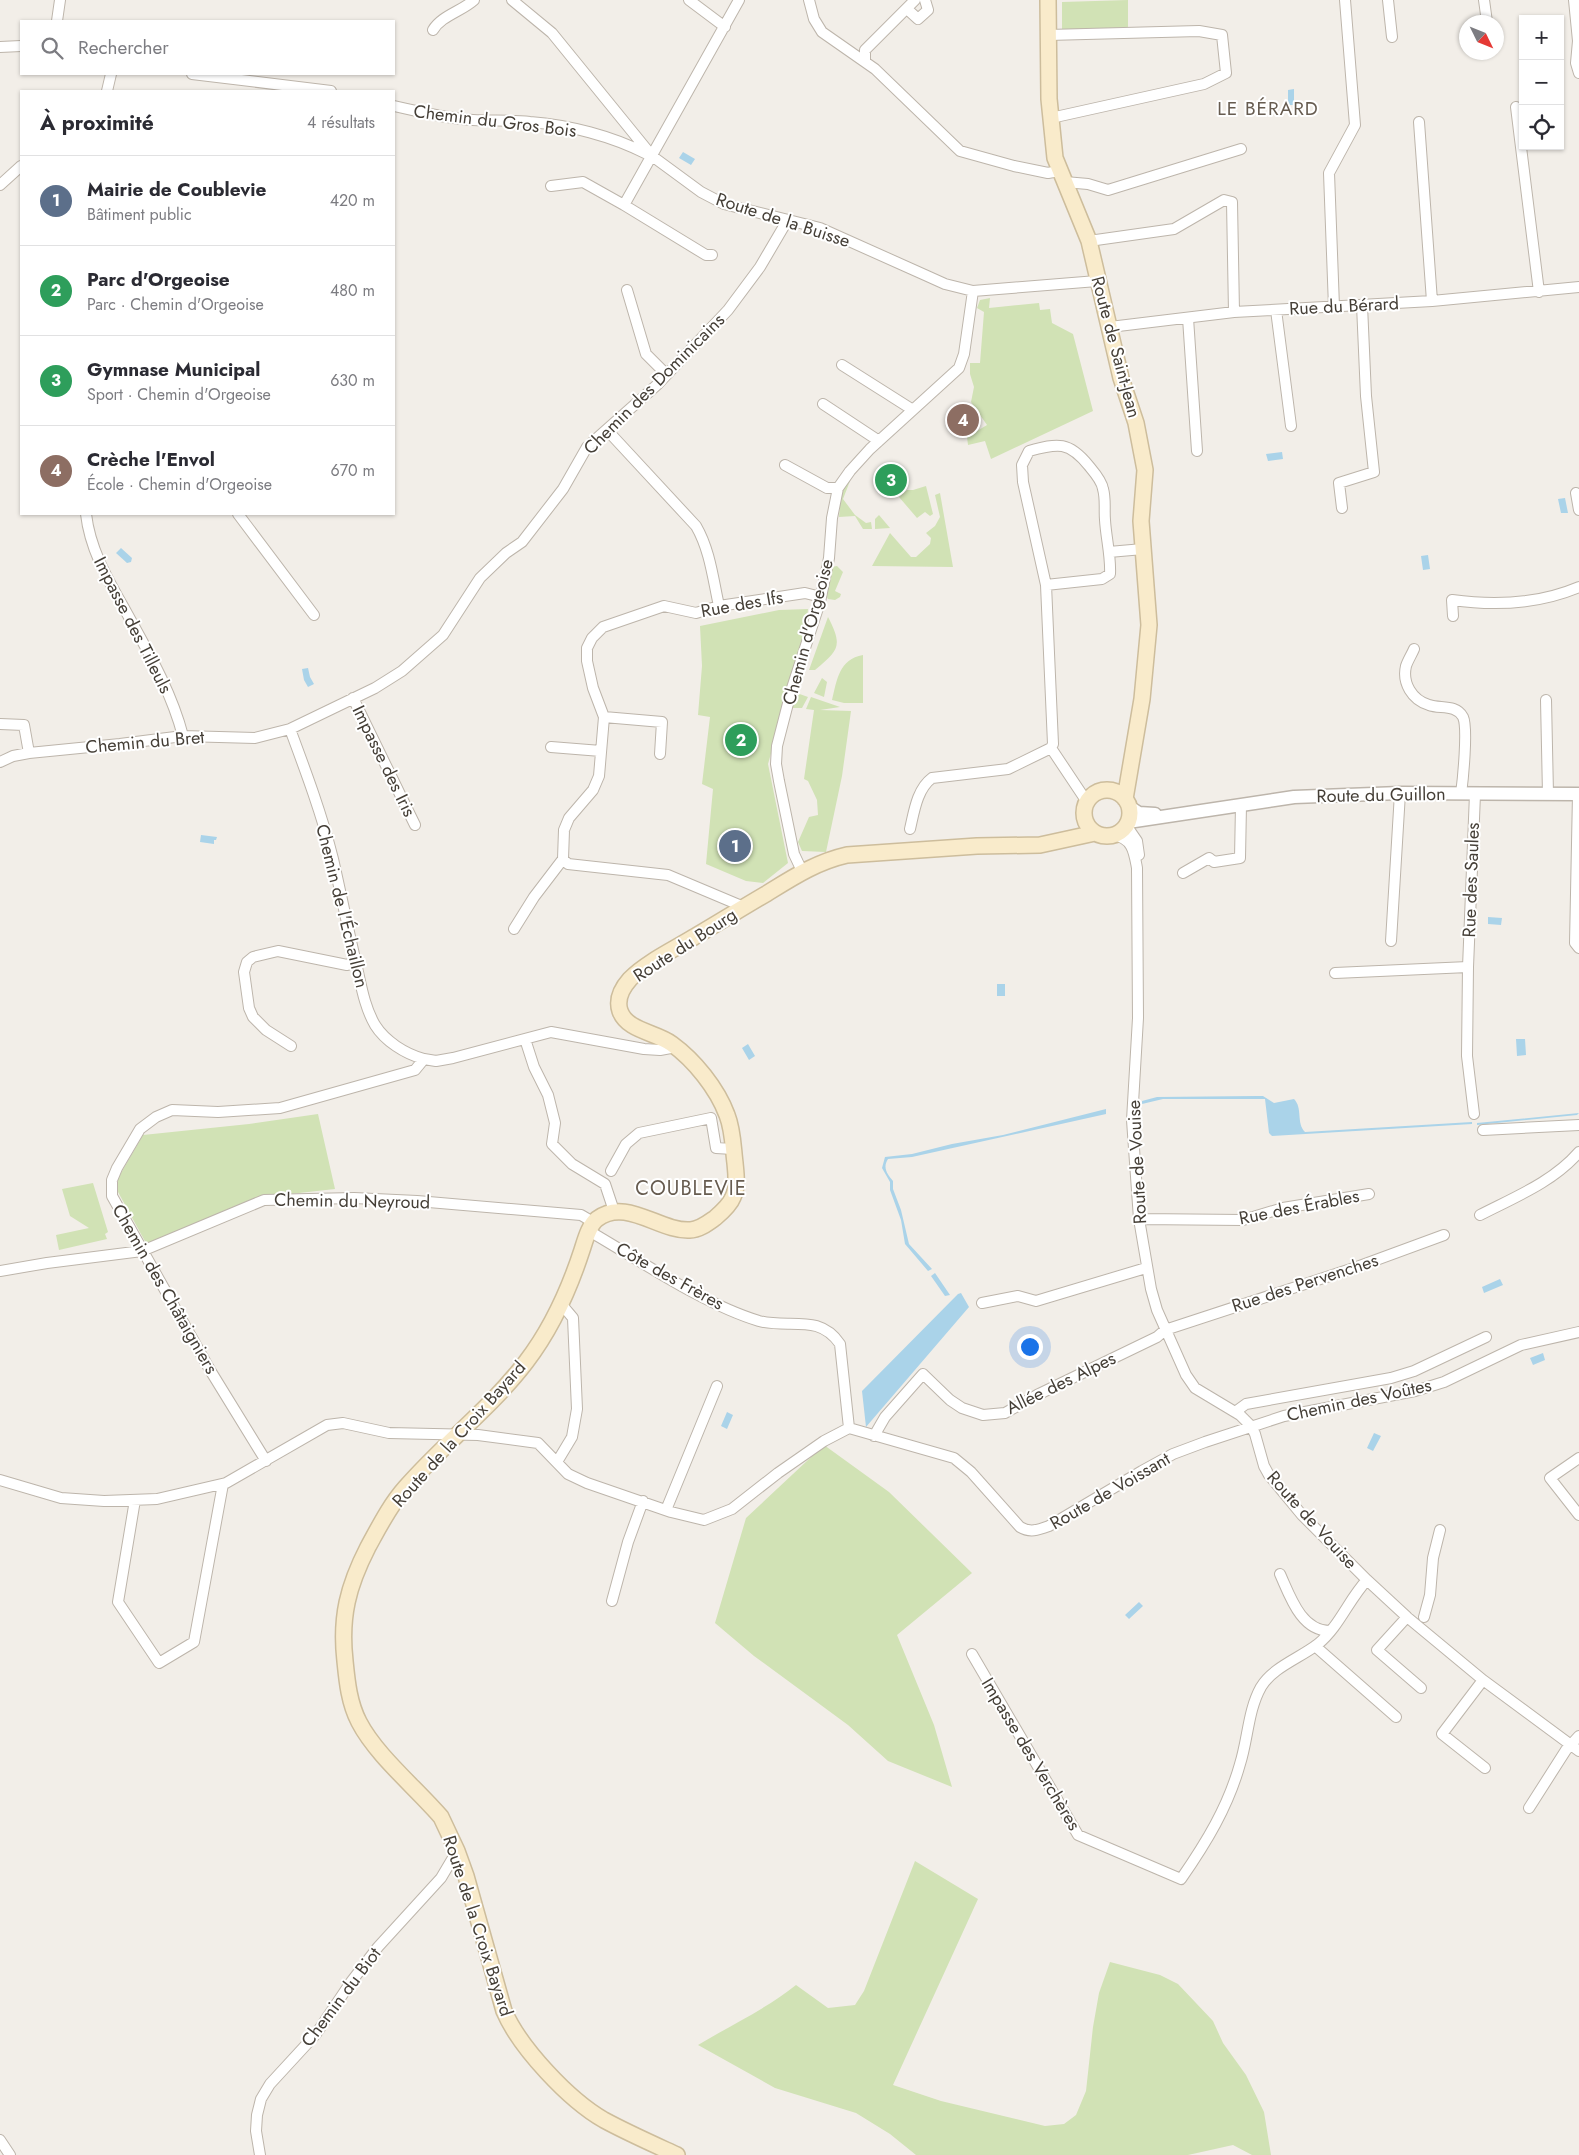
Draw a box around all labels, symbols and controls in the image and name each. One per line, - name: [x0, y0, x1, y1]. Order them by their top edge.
- north arrow: [1459, 15, 1504, 60]
- map controls: [1519, 15, 1564, 150]
- button: +: [1519, 15, 1564, 60]
- search box: [20, 20, 395, 75]
- icon: search: [38, 34, 66, 62]
- text: Rechercher: [78, 34, 169, 61]
- button: −: [1519, 60, 1564, 105]
- district label: LE BÉRARD: [1217, 95, 1319, 122]
- street label: Chemin du Gros Bois: [412, 98, 578, 144]
- button: locate: [1519, 105, 1564, 150]
- text: À proximité: [40, 108, 154, 138]
- text: 4 résultats: [307, 111, 375, 134]
- text: Mairie de Coublevie: [87, 176, 266, 203]
- street label: Route de la Buisse: [713, 186, 853, 254]
- text: 1: [52, 189, 60, 212]
- text: 420 m: [330, 189, 375, 212]
- text: Bâtiment public: [87, 203, 192, 226]
- text: Parc d'Orgeoise: [87, 266, 230, 293]
- street label: Route de Saint-Jean: [1085, 273, 1147, 421]
- text: 2: [51, 279, 61, 302]
- text: 480 m: [330, 279, 375, 302]
- street label: Rue du Bérard: [1288, 290, 1400, 322]
- text: Parc · Chemin d'Orgeoise: [87, 293, 264, 316]
- street label: Chemin des Dominicains: [577, 307, 731, 461]
- text: Gymnase Municipal: [87, 356, 260, 383]
- text: 3: [51, 369, 61, 392]
- text: 630 m: [330, 369, 375, 392]
- text: Sport · Chemin d'Orgeoise: [87, 383, 271, 406]
- pin: 4: [947, 401, 979, 439]
- text: Crèche l'Envol: [87, 446, 215, 473]
- text: 4: [50, 459, 62, 482]
- text: 670 m: [331, 459, 375, 482]
- pin: 3: [875, 461, 907, 499]
- text: École · Chemin d'Orgeoise: [87, 473, 272, 496]
- street label: Impasse des Tilleuls: [87, 552, 179, 698]
- street label: Chemin d'Orgeoise: [776, 556, 840, 708]
- street label: Rue des Ifs: [699, 584, 785, 624]
- street label: Impasse des Iris: [346, 701, 422, 821]
- pin: 2: [725, 721, 757, 759]
- street label: Chemin du Bret: [84, 724, 206, 760]
- street label: Route du Guillon: [1316, 781, 1446, 809]
- street label: Chemin de l'Échaillon: [309, 822, 375, 990]
- street label: Rue des Saules: [1456, 822, 1486, 938]
- pin: 1: [719, 827, 751, 865]
- street label: Route du Bourg: [628, 902, 742, 988]
- street label: Route de Vouise: [1121, 1099, 1153, 1225]
- district label: COUBLEVIE: [635, 1174, 747, 1203]
- street label: Rue des Érables: [1237, 1183, 1361, 1231]
- street label: Chemin du Neyroud: [274, 1187, 430, 1215]
- street label: Chemin des Châtaigniers: [106, 1199, 224, 1379]
- street label: Côte des Frères: [611, 1236, 729, 1316]
- street label: Rue des Pervenches: [1228, 1247, 1382, 1319]
- your location: [1017, 1334, 1043, 1360]
- street label: Allée des Alpes: [1002, 1345, 1120, 1421]
- street label: Route de la Croix Bayard: [386, 1355, 532, 1513]
- street label: Chemin des Voûtes: [1284, 1372, 1434, 1428]
- street label: Route de Voissant: [1045, 1446, 1176, 1536]
- street label: Route de Vouise: [1261, 1465, 1363, 1575]
- street label: Impasse des Verchères: [975, 1673, 1087, 1835]
- street label: Route de la Croix Bayard: [436, 1832, 520, 2020]
- street label: Chemin du Biot: [295, 1941, 387, 2052]

